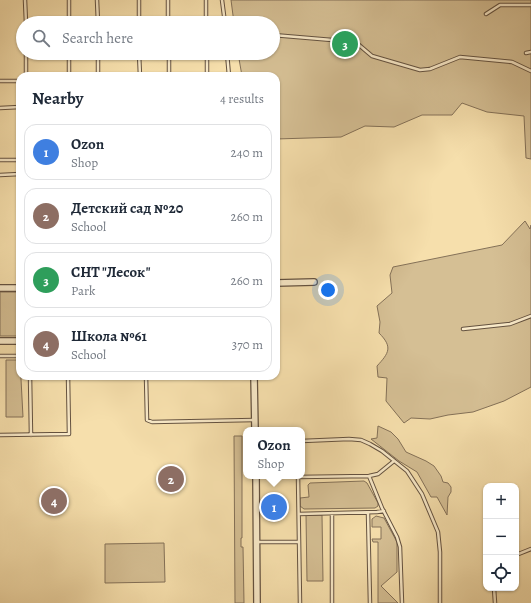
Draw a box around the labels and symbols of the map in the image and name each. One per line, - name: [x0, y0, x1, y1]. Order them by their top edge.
- pin: 3: [332, 29, 358, 59]
- your location: [318, 280, 338, 300]
- pin: 2: [158, 464, 184, 494]
- pin: 4: [41, 486, 67, 516]
- pin: 1: [261, 492, 287, 522]

